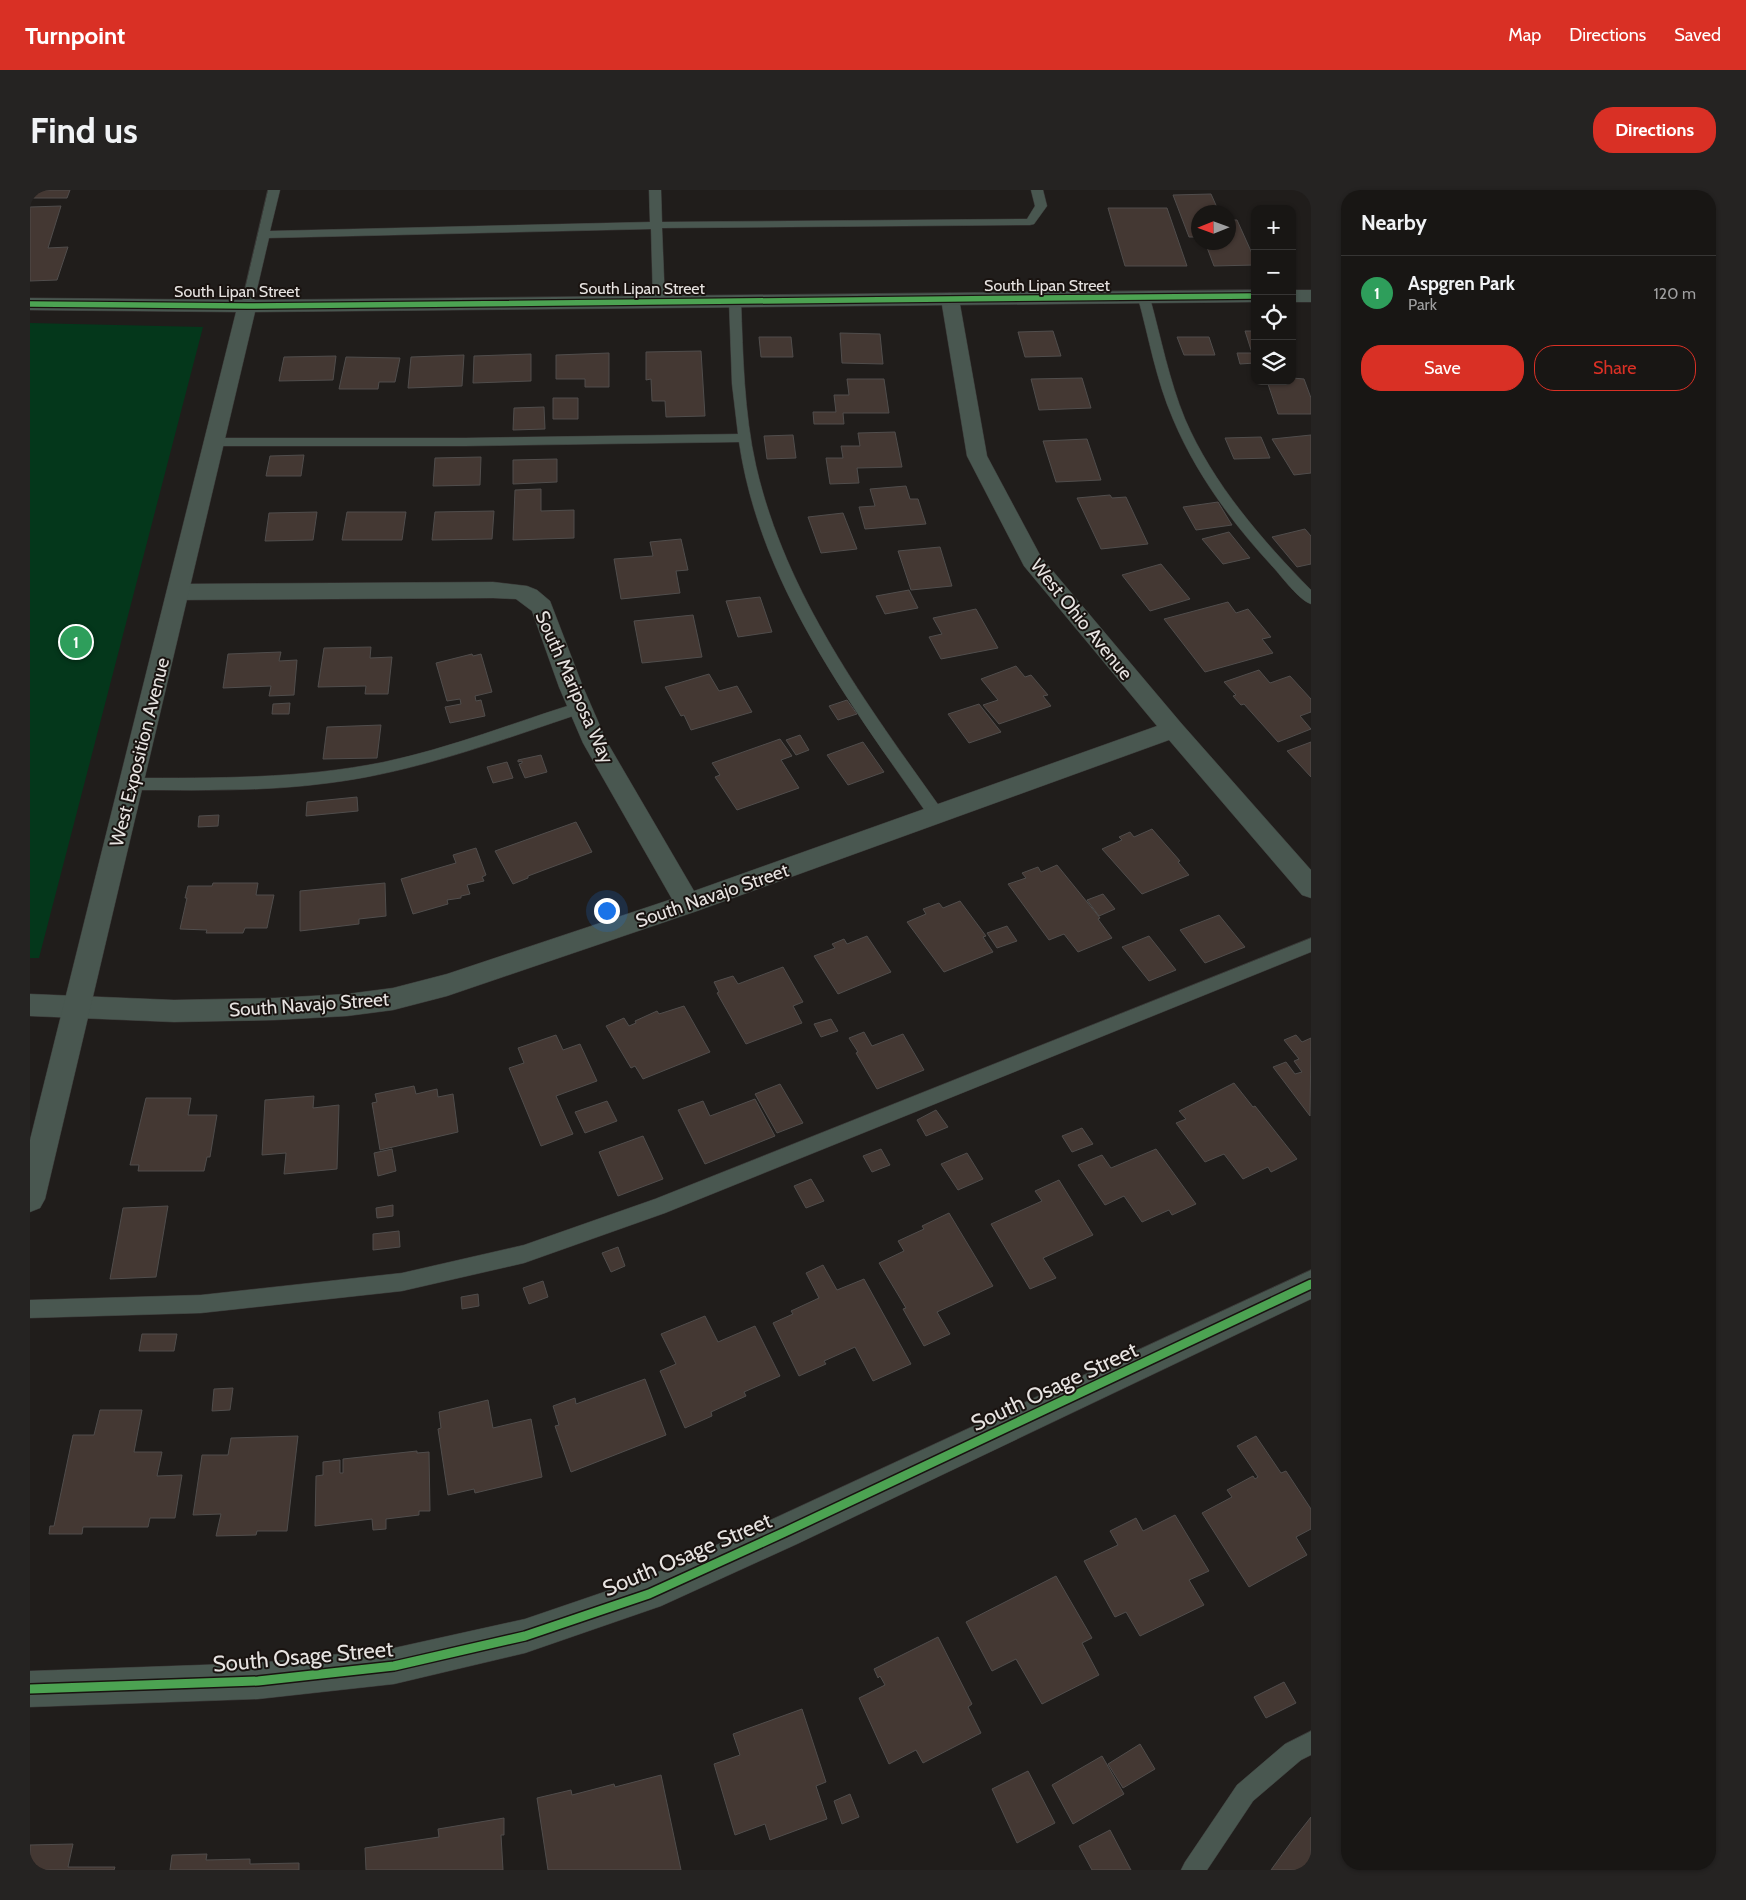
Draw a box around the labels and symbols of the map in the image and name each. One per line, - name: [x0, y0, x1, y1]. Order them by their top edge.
- north arrow: [1191, 205, 1236, 250]
- street label: South Lipan Street: [984, 276, 1111, 295]
- street label: South Lipan Street: [579, 279, 706, 298]
- street label: South Lipan Street: [174, 282, 301, 301]
- street label: West Ohio Avenue: [1026, 554, 1138, 685]
- street label: South Mariposa Way: [531, 607, 619, 768]
- pin: 1: [60, 623, 92, 661]
- street label: West Exposition Avenue: [105, 655, 174, 849]
- street label: South Navajo Street: [633, 858, 792, 932]
- your location: [594, 898, 620, 924]
- street label: South Navajo Street: [228, 987, 390, 1022]
- street label: South Osage Street: [967, 1336, 1142, 1437]
- street label: South Osage Street: [599, 1506, 776, 1602]
- street label: South Osage Street: [212, 1635, 395, 1678]

